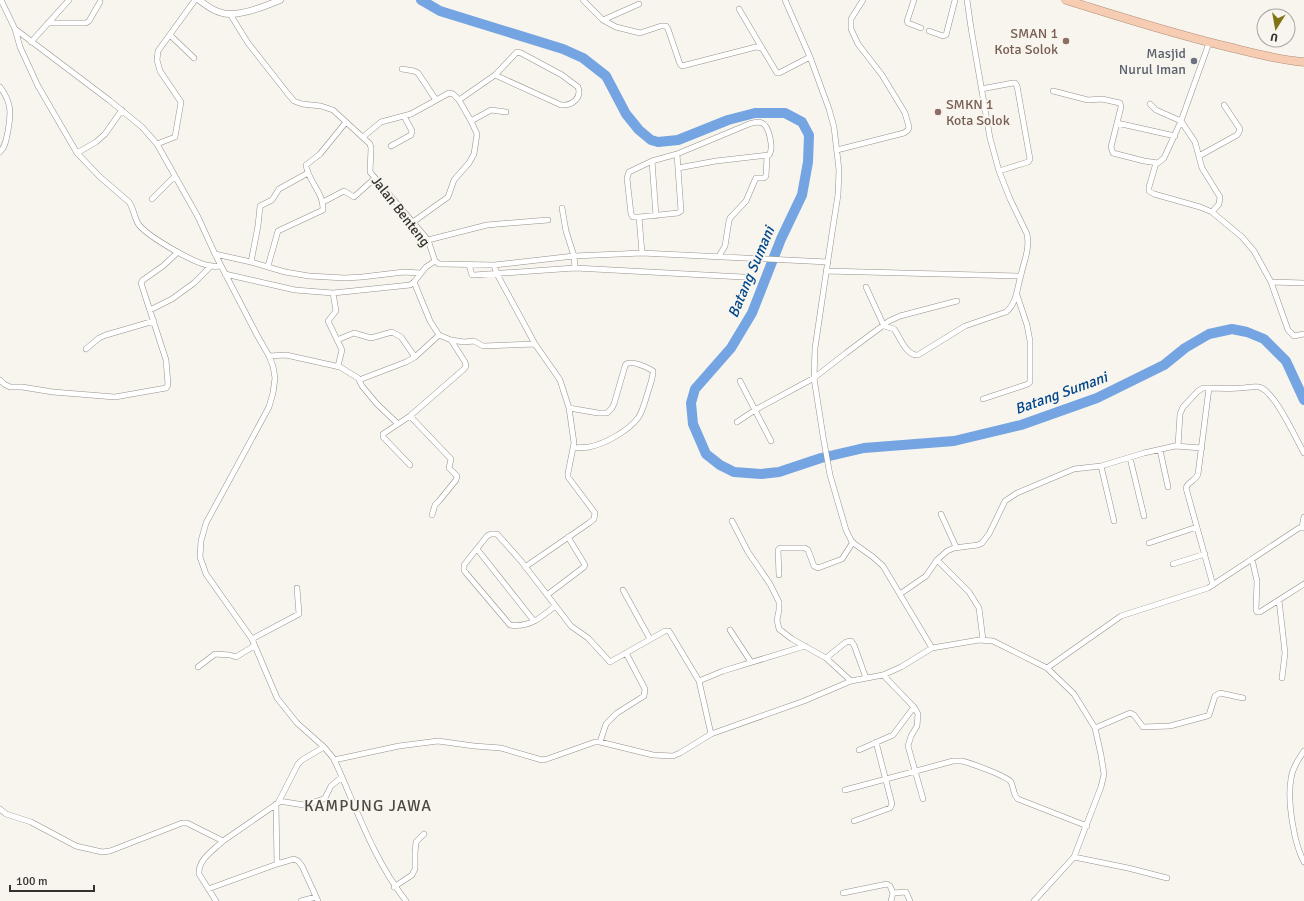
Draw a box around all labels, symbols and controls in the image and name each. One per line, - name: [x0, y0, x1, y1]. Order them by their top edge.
- north arrow: [1256, 8, 1296, 48]
- place label: SMAN 1 Kota Solok: [994, 25, 1058, 58]
- text: U: [1269, 30, 1279, 44]
- marker: SMAN 1 Kota Solok: [1061, 36, 1071, 46]
- place label: Masjid Nurul Iman: [1119, 45, 1186, 78]
- marker: Masjid Nurul Iman: [1189, 56, 1199, 66]
- place label: SMKN 1 Kota Solok: [946, 96, 1010, 129]
- marker: SMKN 1 Kota Solok: [933, 107, 943, 117]
- street label: Jalan Benteng: [368, 173, 433, 250]
- water label: Batang Sumani: [724, 222, 779, 320]
- water label: Batang Sumani: [1012, 367, 1112, 418]
- district label: KAMPUNG JAWA: [304, 796, 432, 816]
- scale bar: [10, 867, 94, 893]
- text: 100 m: [16, 874, 48, 889]

